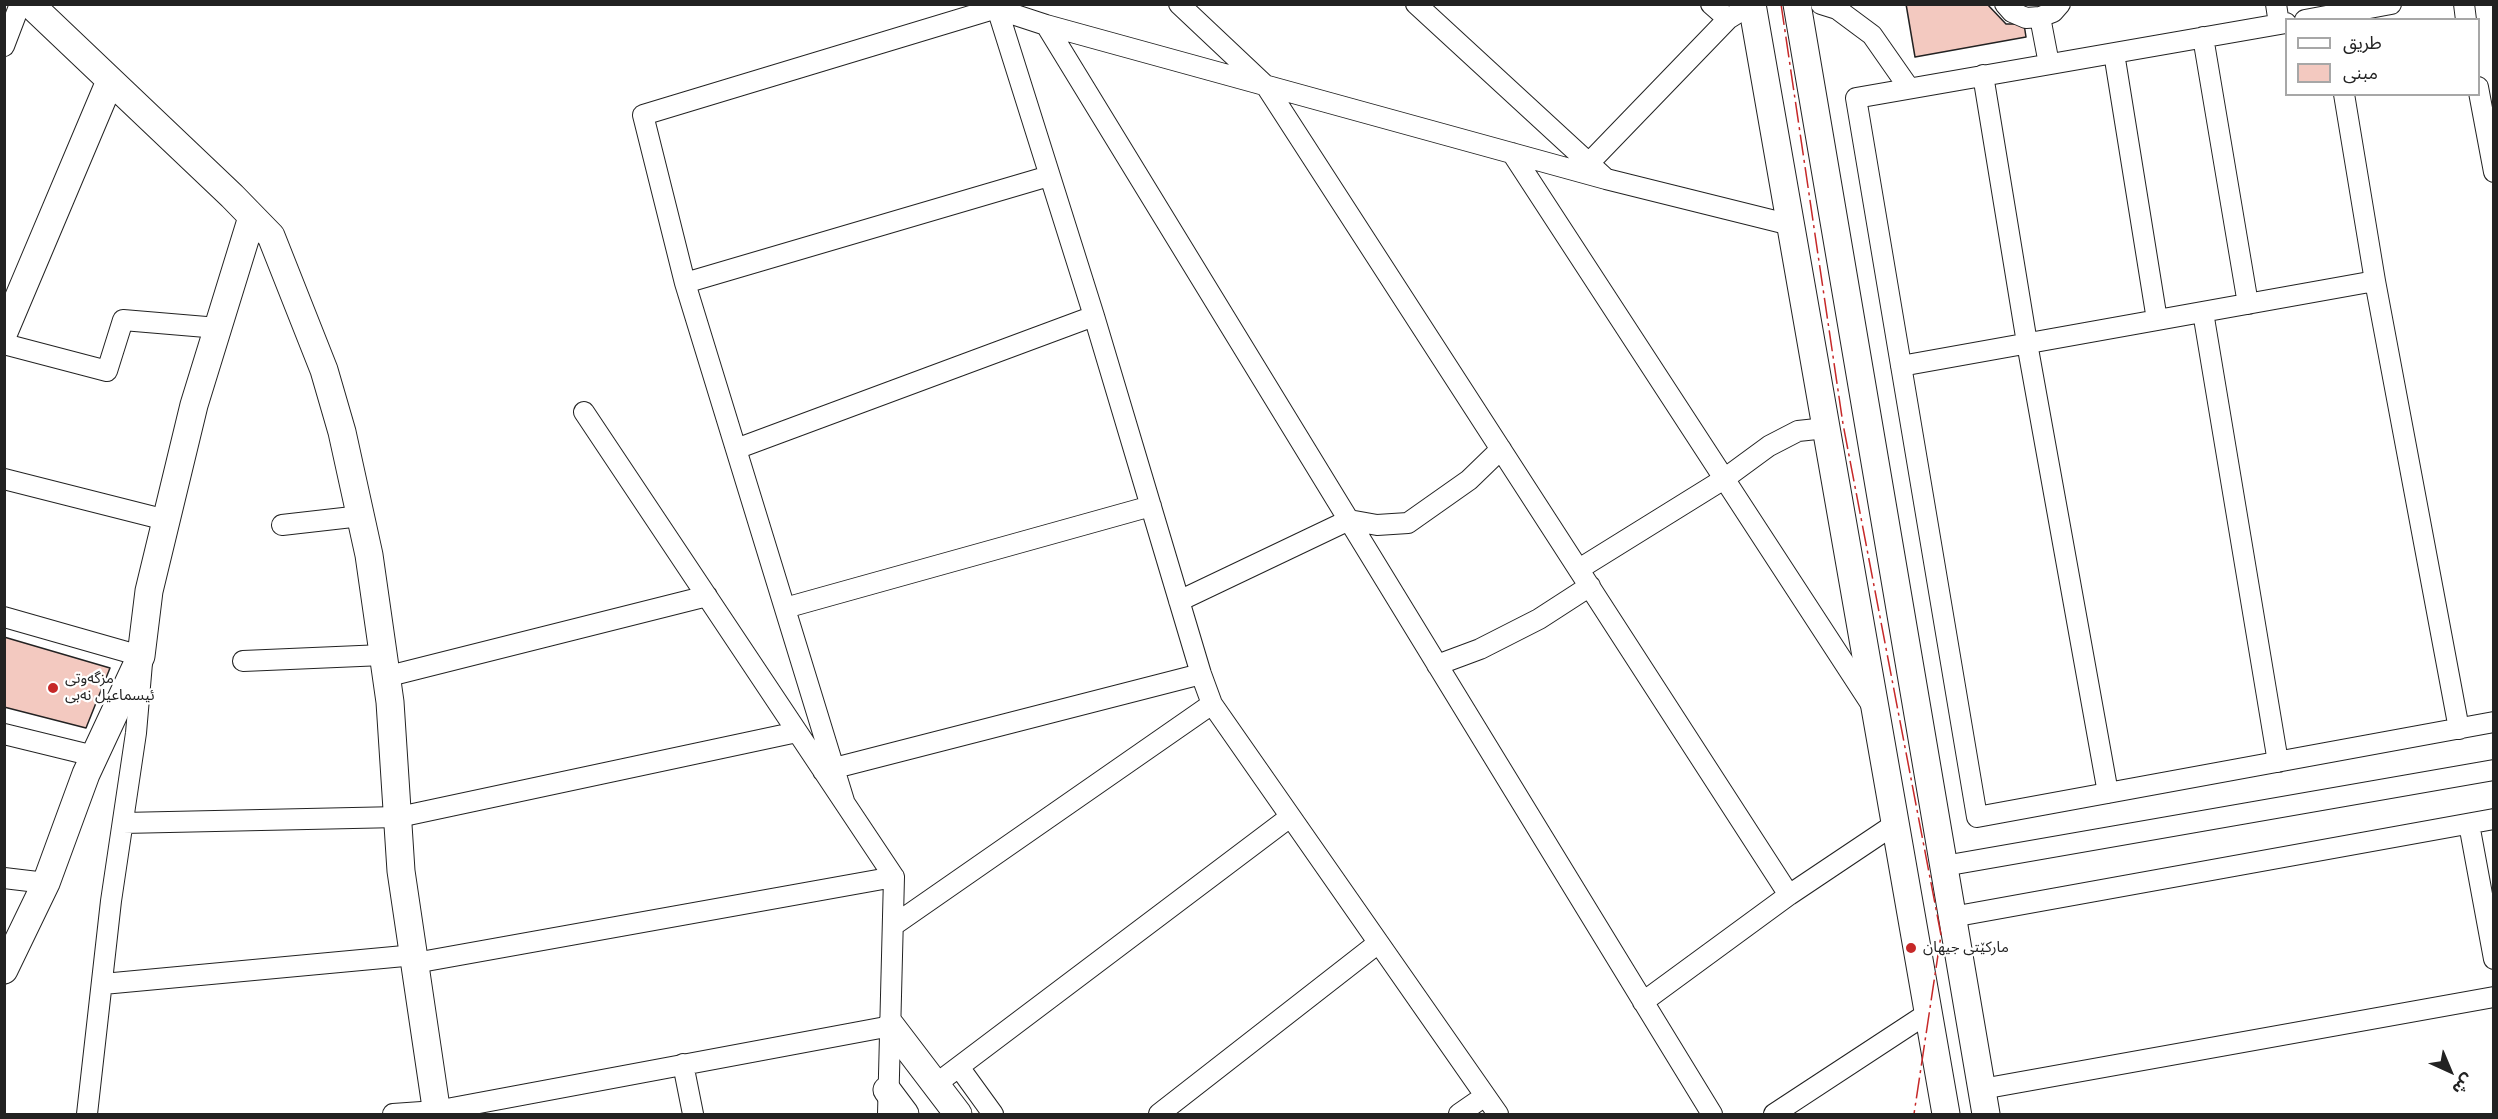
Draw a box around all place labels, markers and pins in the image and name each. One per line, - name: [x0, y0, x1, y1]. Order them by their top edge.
- place label: مزگەوتی ئیسماعیل نەبی: [65, 670, 154, 705]
- marker: مزگەوتی ئیسماعیل نەبی: [46, 681, 60, 695]
- place label: مارکێتی جیهان: [1923, 939, 2009, 957]
- marker: مارکێتی جیهان: [1904, 941, 1918, 955]

